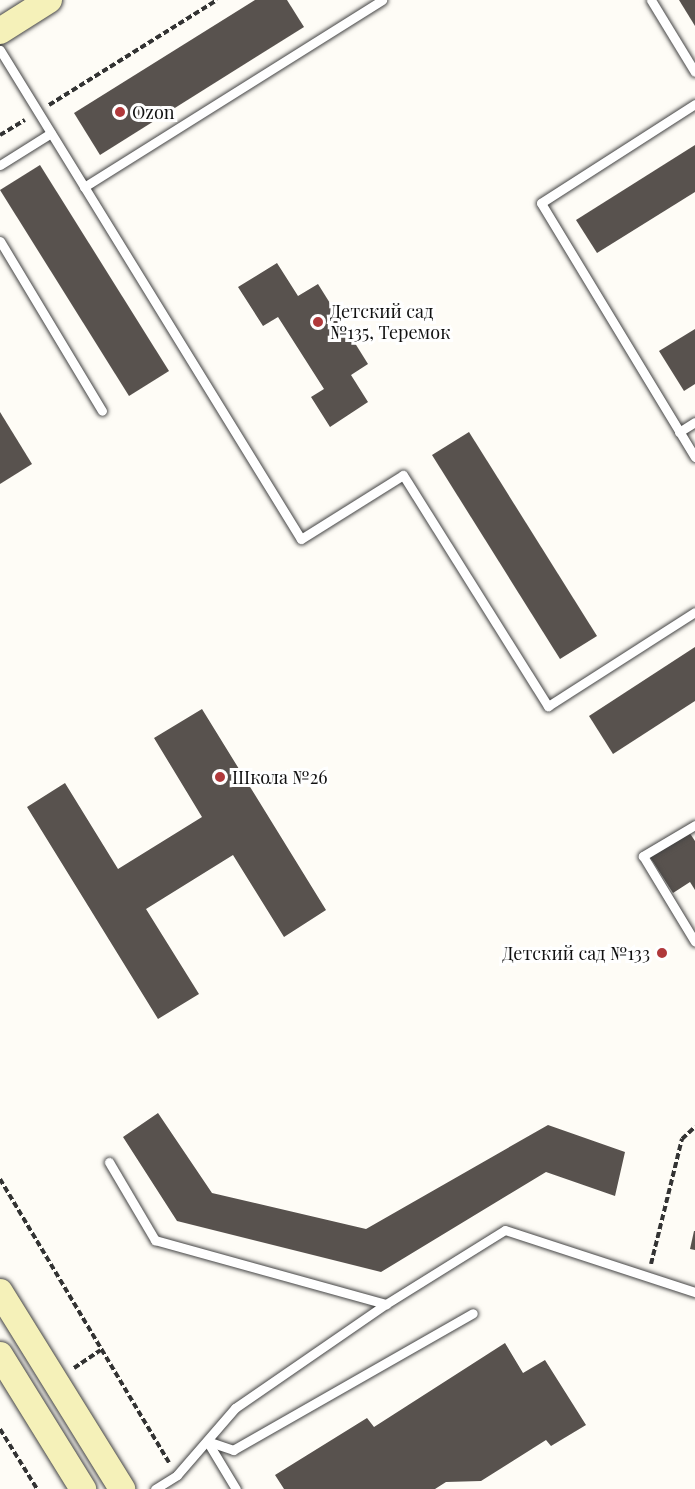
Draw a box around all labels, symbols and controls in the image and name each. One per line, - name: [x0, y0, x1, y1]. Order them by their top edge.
- place label: Ozon: [132, 101, 175, 123]
- marker: Ozon: [113, 105, 127, 119]
- place label: Детский сад №135, Теремок: [330, 301, 451, 344]
- marker: Детский сад №135, Теремок: [311, 315, 325, 329]
- place label: Школа №26: [232, 766, 328, 788]
- marker: Школа №26: [213, 770, 227, 784]
- place label: Детский сад №133: [502, 942, 650, 964]
- marker: Детский сад №133: [655, 946, 669, 960]

